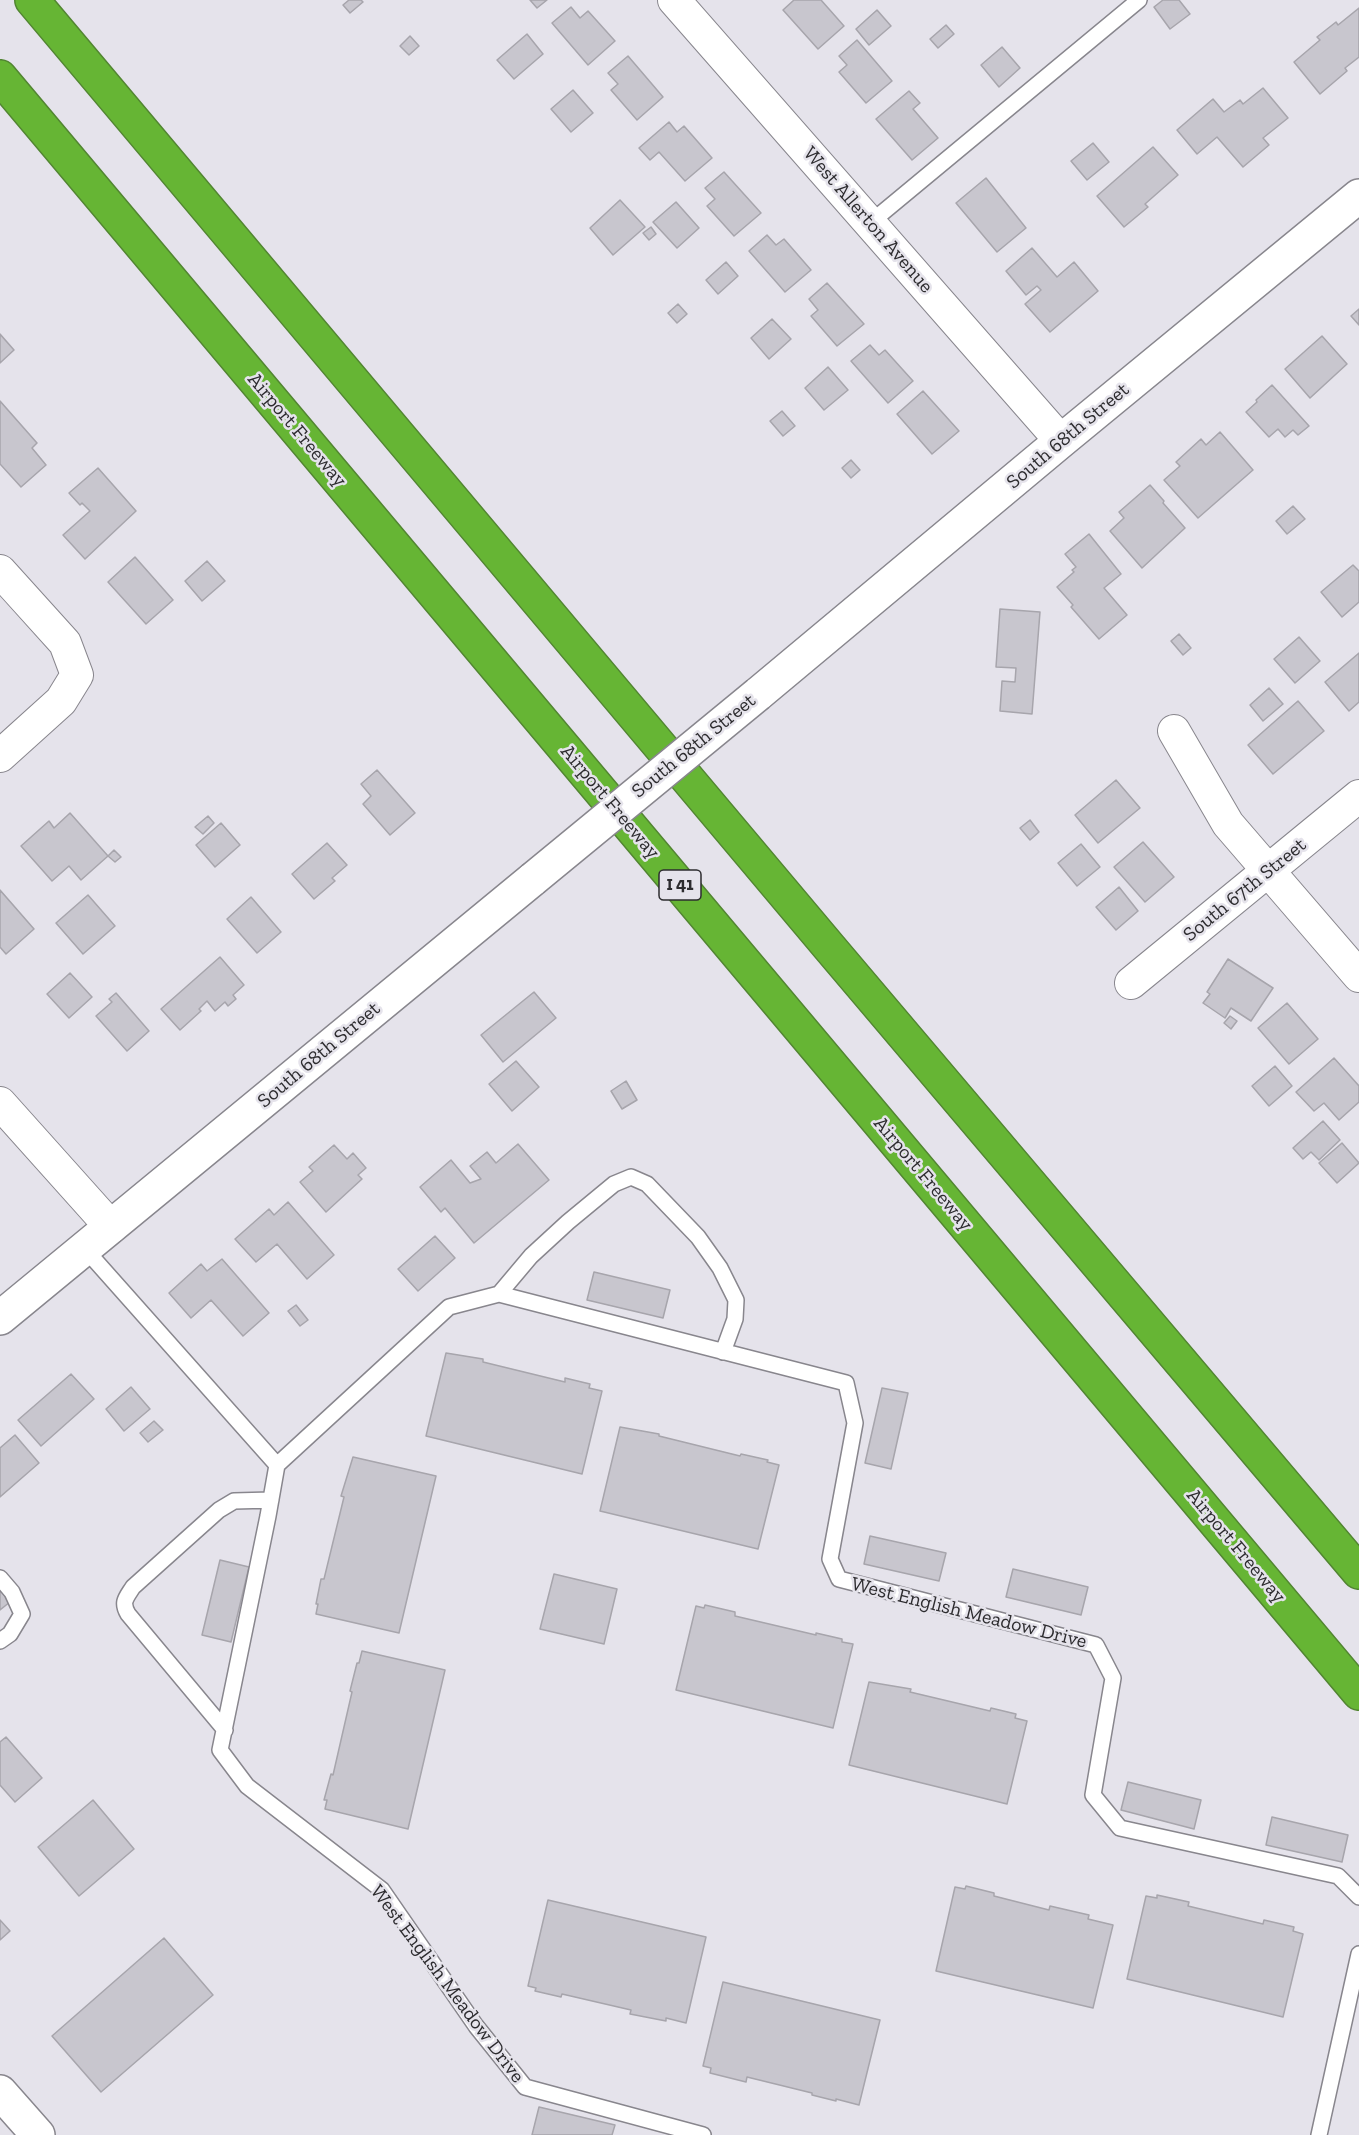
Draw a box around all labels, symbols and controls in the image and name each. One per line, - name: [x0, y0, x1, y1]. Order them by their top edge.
- street label: West Allerton Avenue: [798, 142, 938, 298]
- street label: Airport Freeway: [242, 368, 352, 492]
- street label: South 68th Street: [1002, 378, 1134, 494]
- street label: South 68th Street: [627, 689, 761, 803]
- street label: Airport Freeway: [555, 740, 665, 864]
- street label: South 67th Street: [1179, 833, 1311, 947]
- road number: I 41: [659, 870, 701, 900]
- street label: South 68th Street: [253, 997, 385, 1113]
- street label: Airport Freeway: [868, 1112, 978, 1236]
- street label: Airport Freeway: [1181, 1484, 1291, 1608]
- street label: West English Meadow Drive: [849, 1572, 1089, 1654]
- street label: West English Meadow Drive: [365, 1880, 529, 2088]

